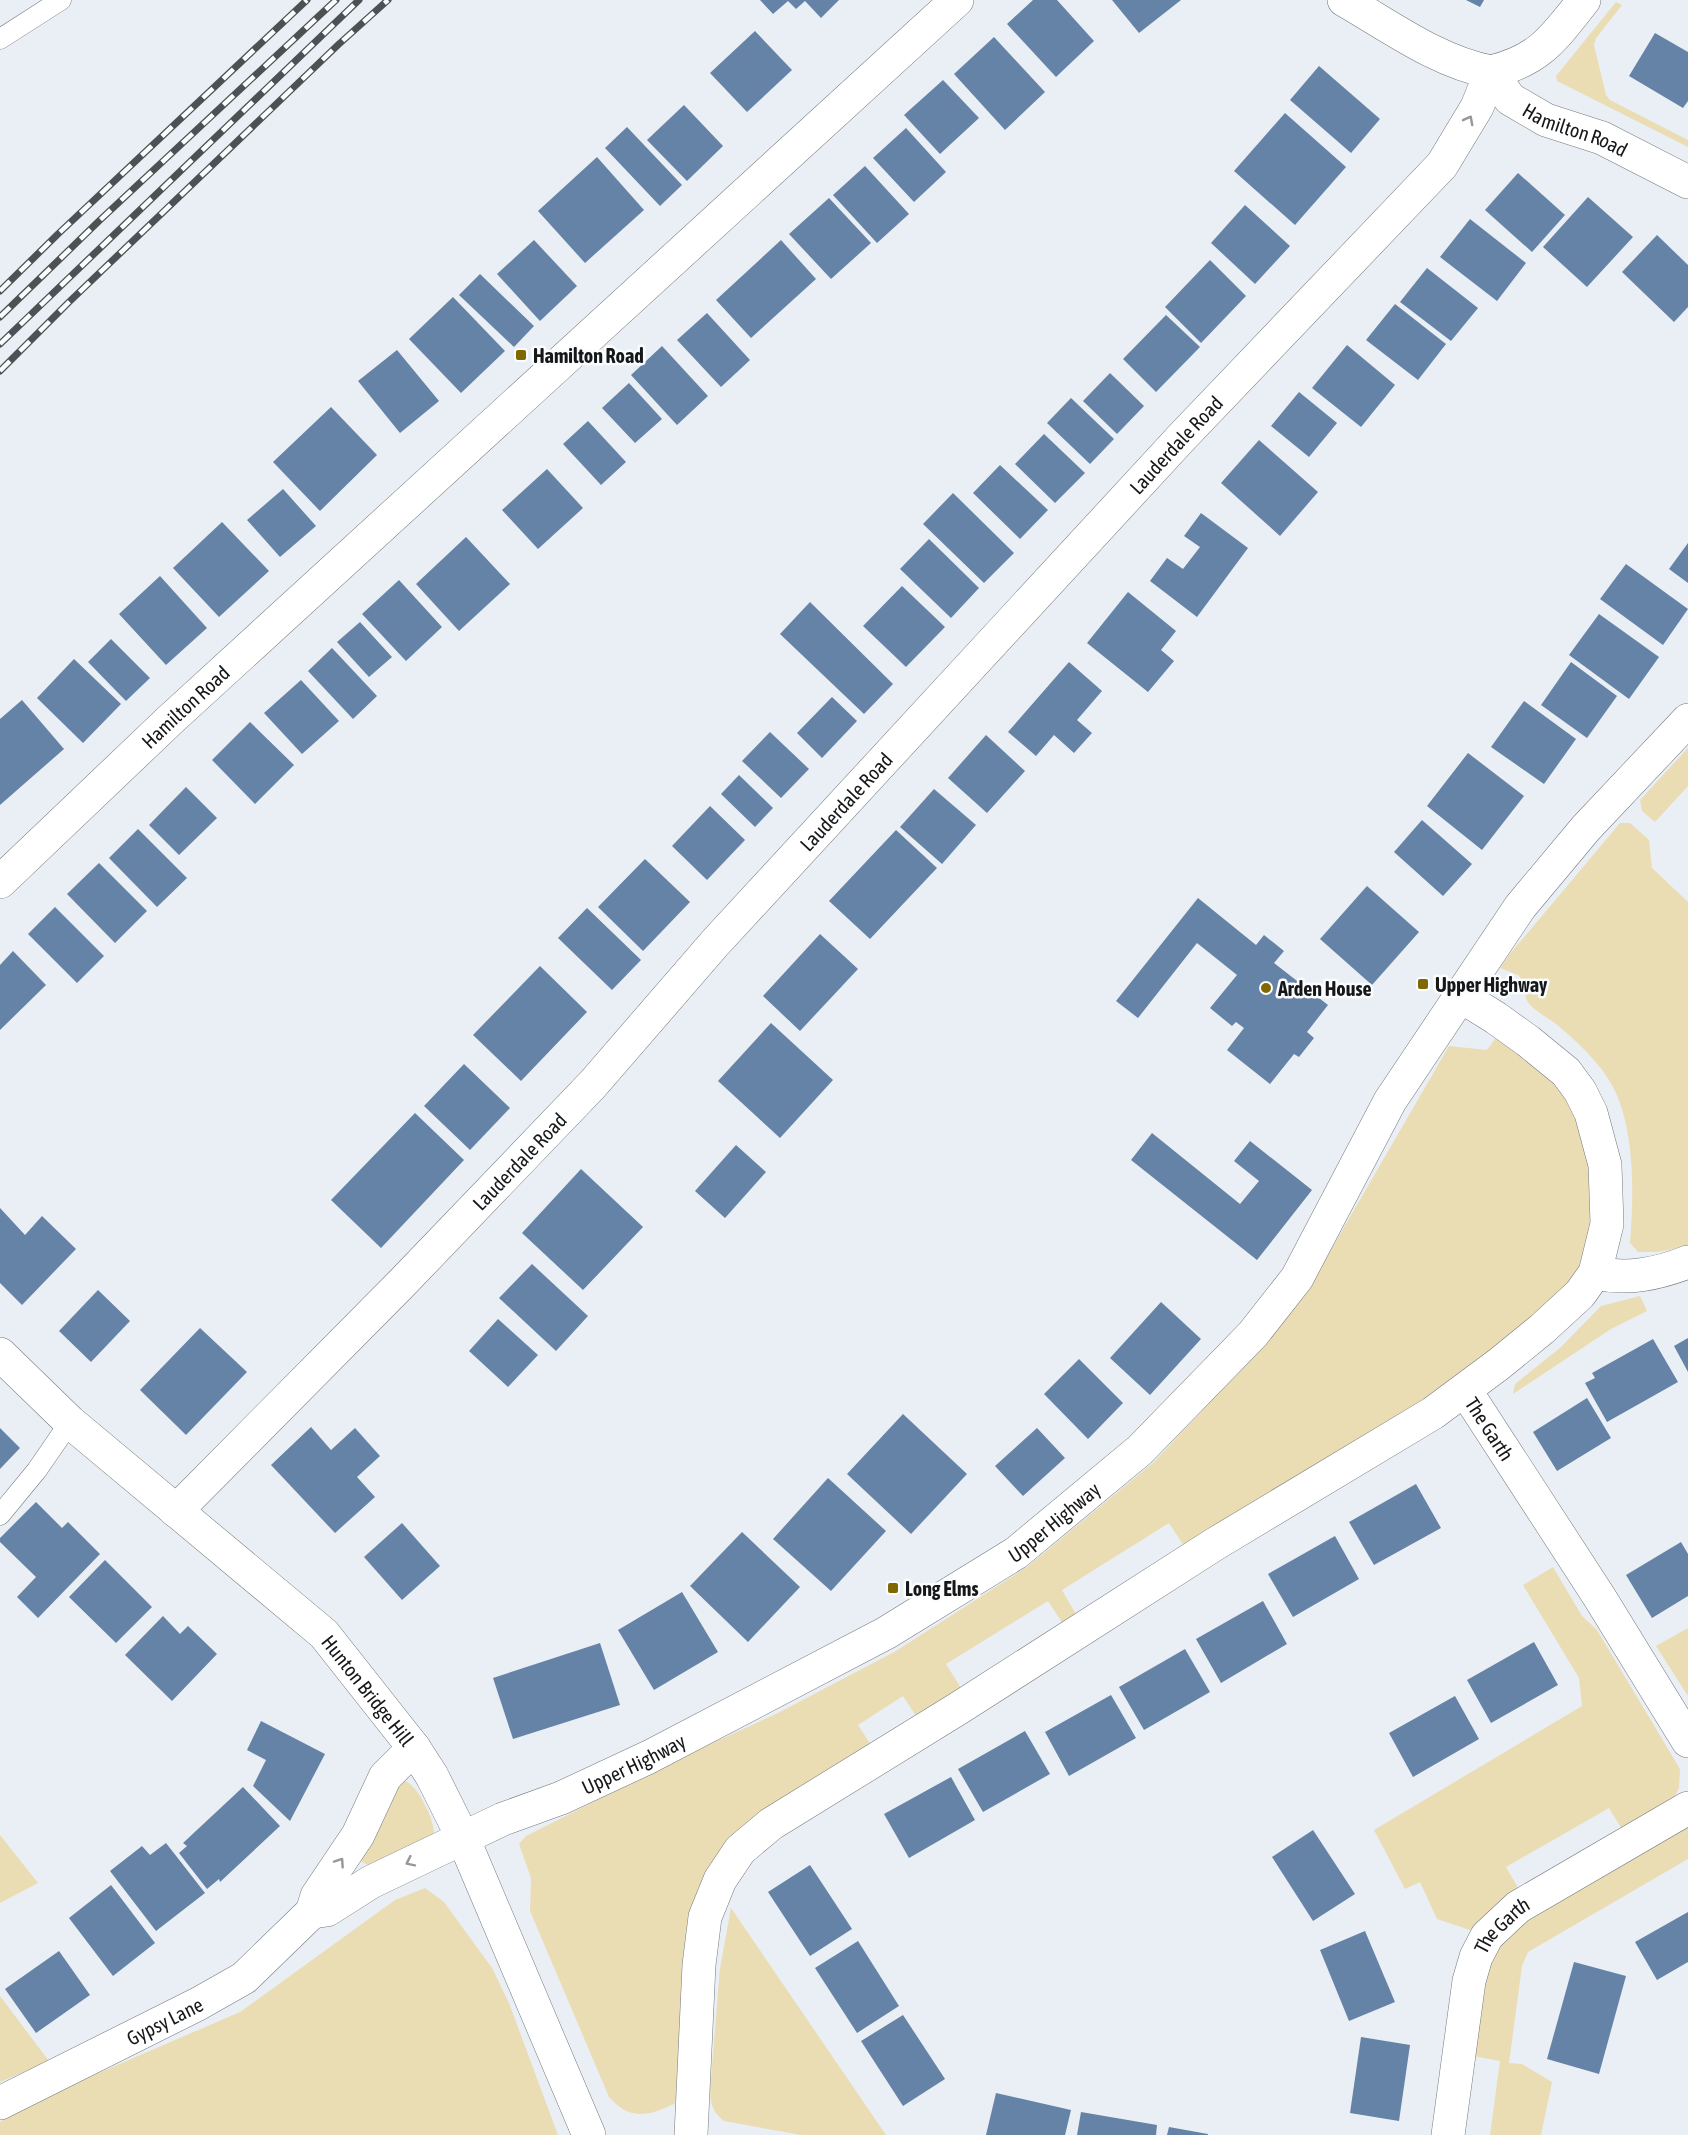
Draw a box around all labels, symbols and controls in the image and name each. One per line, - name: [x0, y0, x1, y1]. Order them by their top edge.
- street label: Hamilton Road: [1519, 98, 1632, 161]
- one-way arrow: [1462, 116, 1473, 126]
- place label: Hamilton Road: [533, 344, 644, 367]
- marker: Hamilton Road: [514, 348, 528, 362]
- street label: Lauderdale Road: [1124, 391, 1227, 498]
- street label: Hamilton Road: [137, 660, 234, 753]
- street label: Lauderdale Road: [795, 748, 897, 855]
- place label: Upper Highway: [1435, 973, 1548, 996]
- place label: Arden House: [1277, 977, 1372, 1000]
- marker: Upper Highway: [1416, 977, 1430, 991]
- marker: Arden House: [1259, 981, 1273, 995]
- street label: Lauderdale Road: [467, 1108, 571, 1214]
- street label: The Garth: [1461, 1393, 1519, 1465]
- street label: Upper Highway: [1004, 1477, 1104, 1567]
- place label: Long Elms: [905, 1577, 978, 1600]
- marker: Long Elms: [886, 1581, 900, 1595]
- street label: Hunton Bridge Hill: [318, 1630, 420, 1751]
- street label: Upper Highway: [578, 1729, 689, 1798]
- one-way arrow: [406, 1855, 417, 1867]
- one-way arrow: [333, 1857, 344, 1868]
- street label: The Garth: [1469, 1892, 1533, 1957]
- street label: Gypsy Lane: [123, 1992, 207, 2049]

